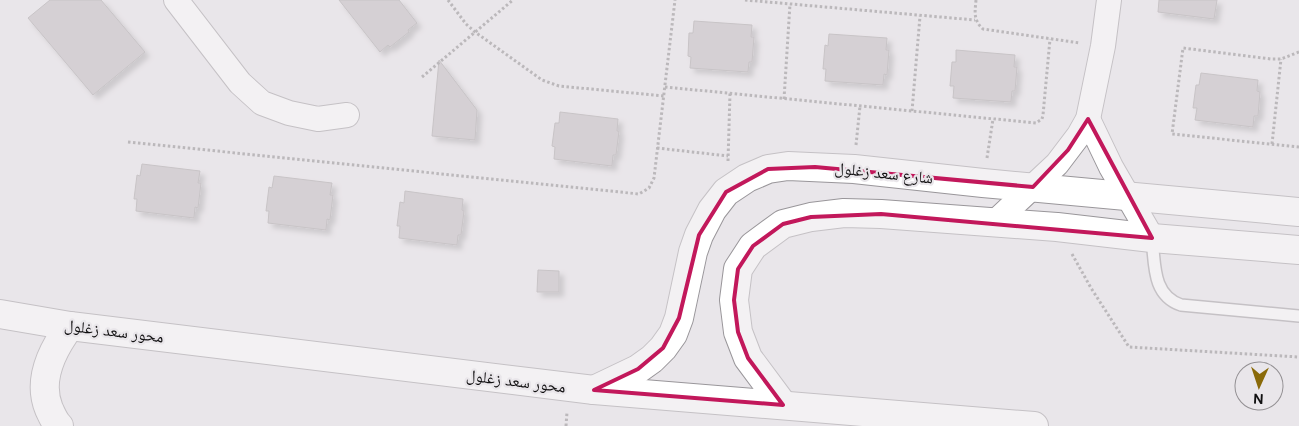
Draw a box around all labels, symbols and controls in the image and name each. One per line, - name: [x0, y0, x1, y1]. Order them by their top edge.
- street label: شارع سعد زغلول: [834, 157, 934, 189]
- street label: محور سعد زغلول: [63, 314, 165, 348]
- north arrow: [1234, 361, 1284, 411]
- street label: محور سعد زغلول: [465, 364, 567, 398]
- text: N: [1253, 390, 1264, 408]

